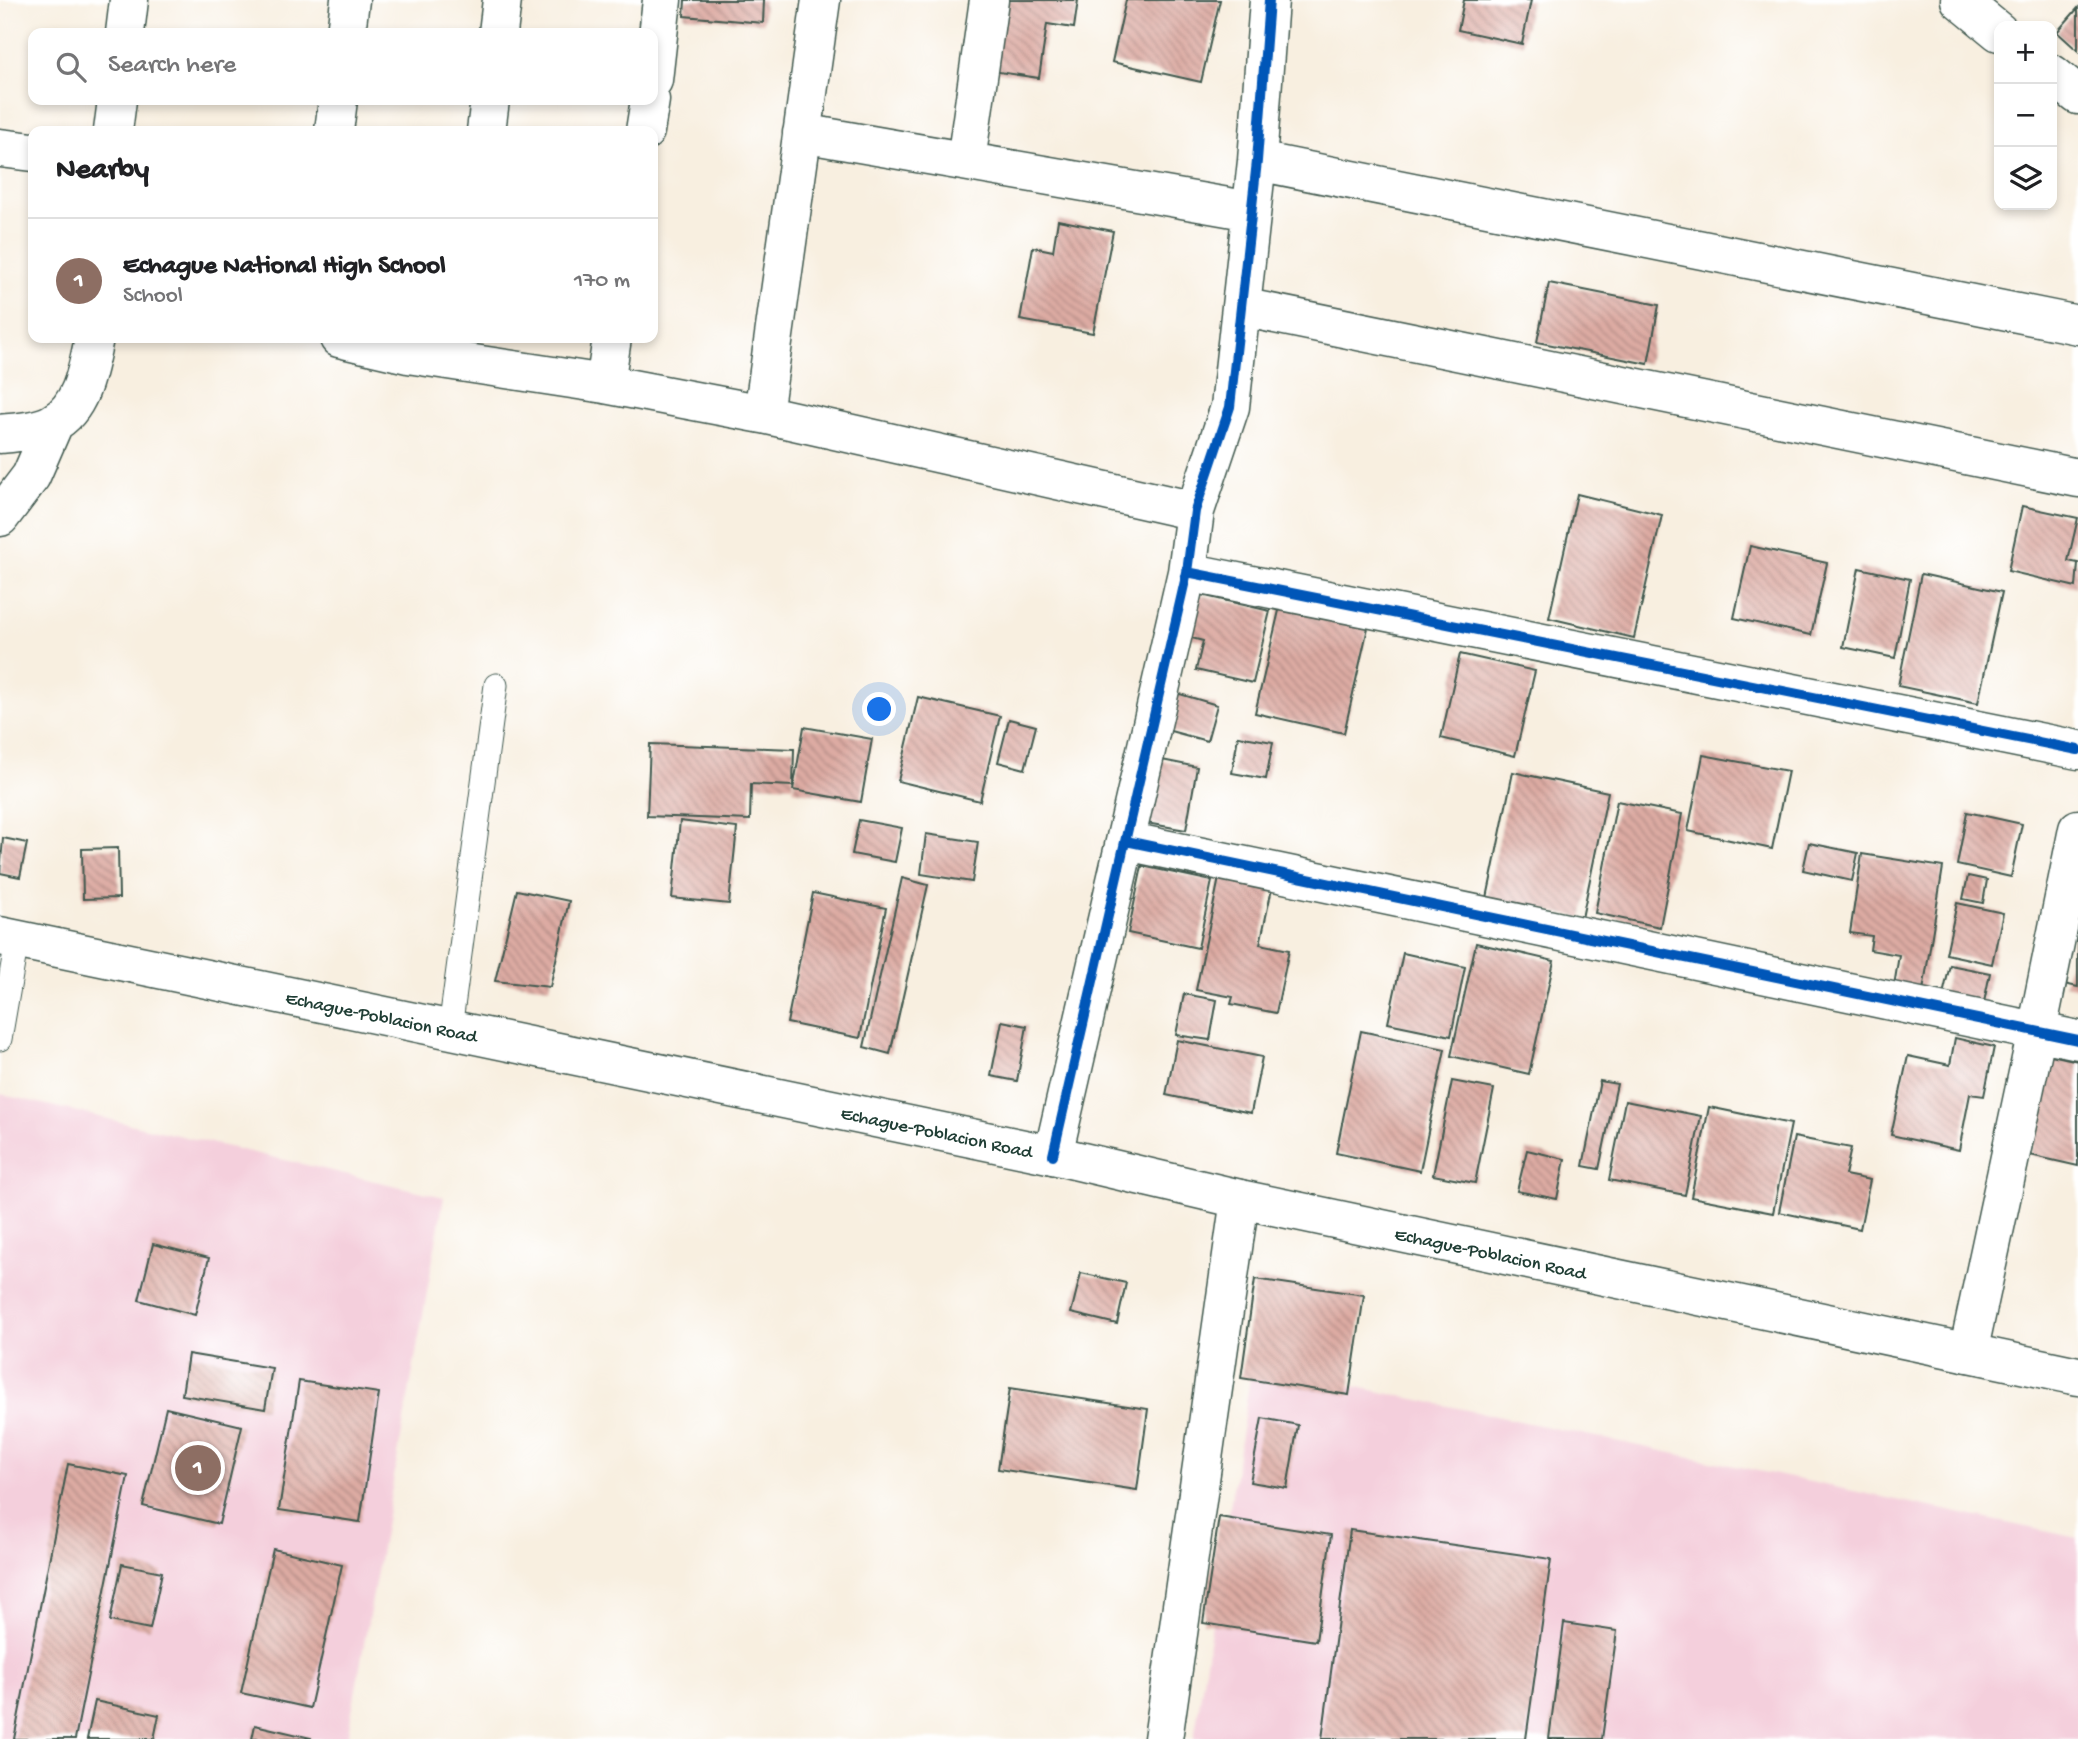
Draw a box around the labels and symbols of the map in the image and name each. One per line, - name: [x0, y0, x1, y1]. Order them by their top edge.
- your location: [862, 692, 896, 726]
- street label: Echague-Poblacion Road: [283, 988, 481, 1050]
- street label: Echague-Poblacion Road: [838, 1103, 1036, 1166]
- street label: Echague-Poblacion Road: [1392, 1224, 1590, 1287]
- pin: 1: [175, 1442, 221, 1494]

